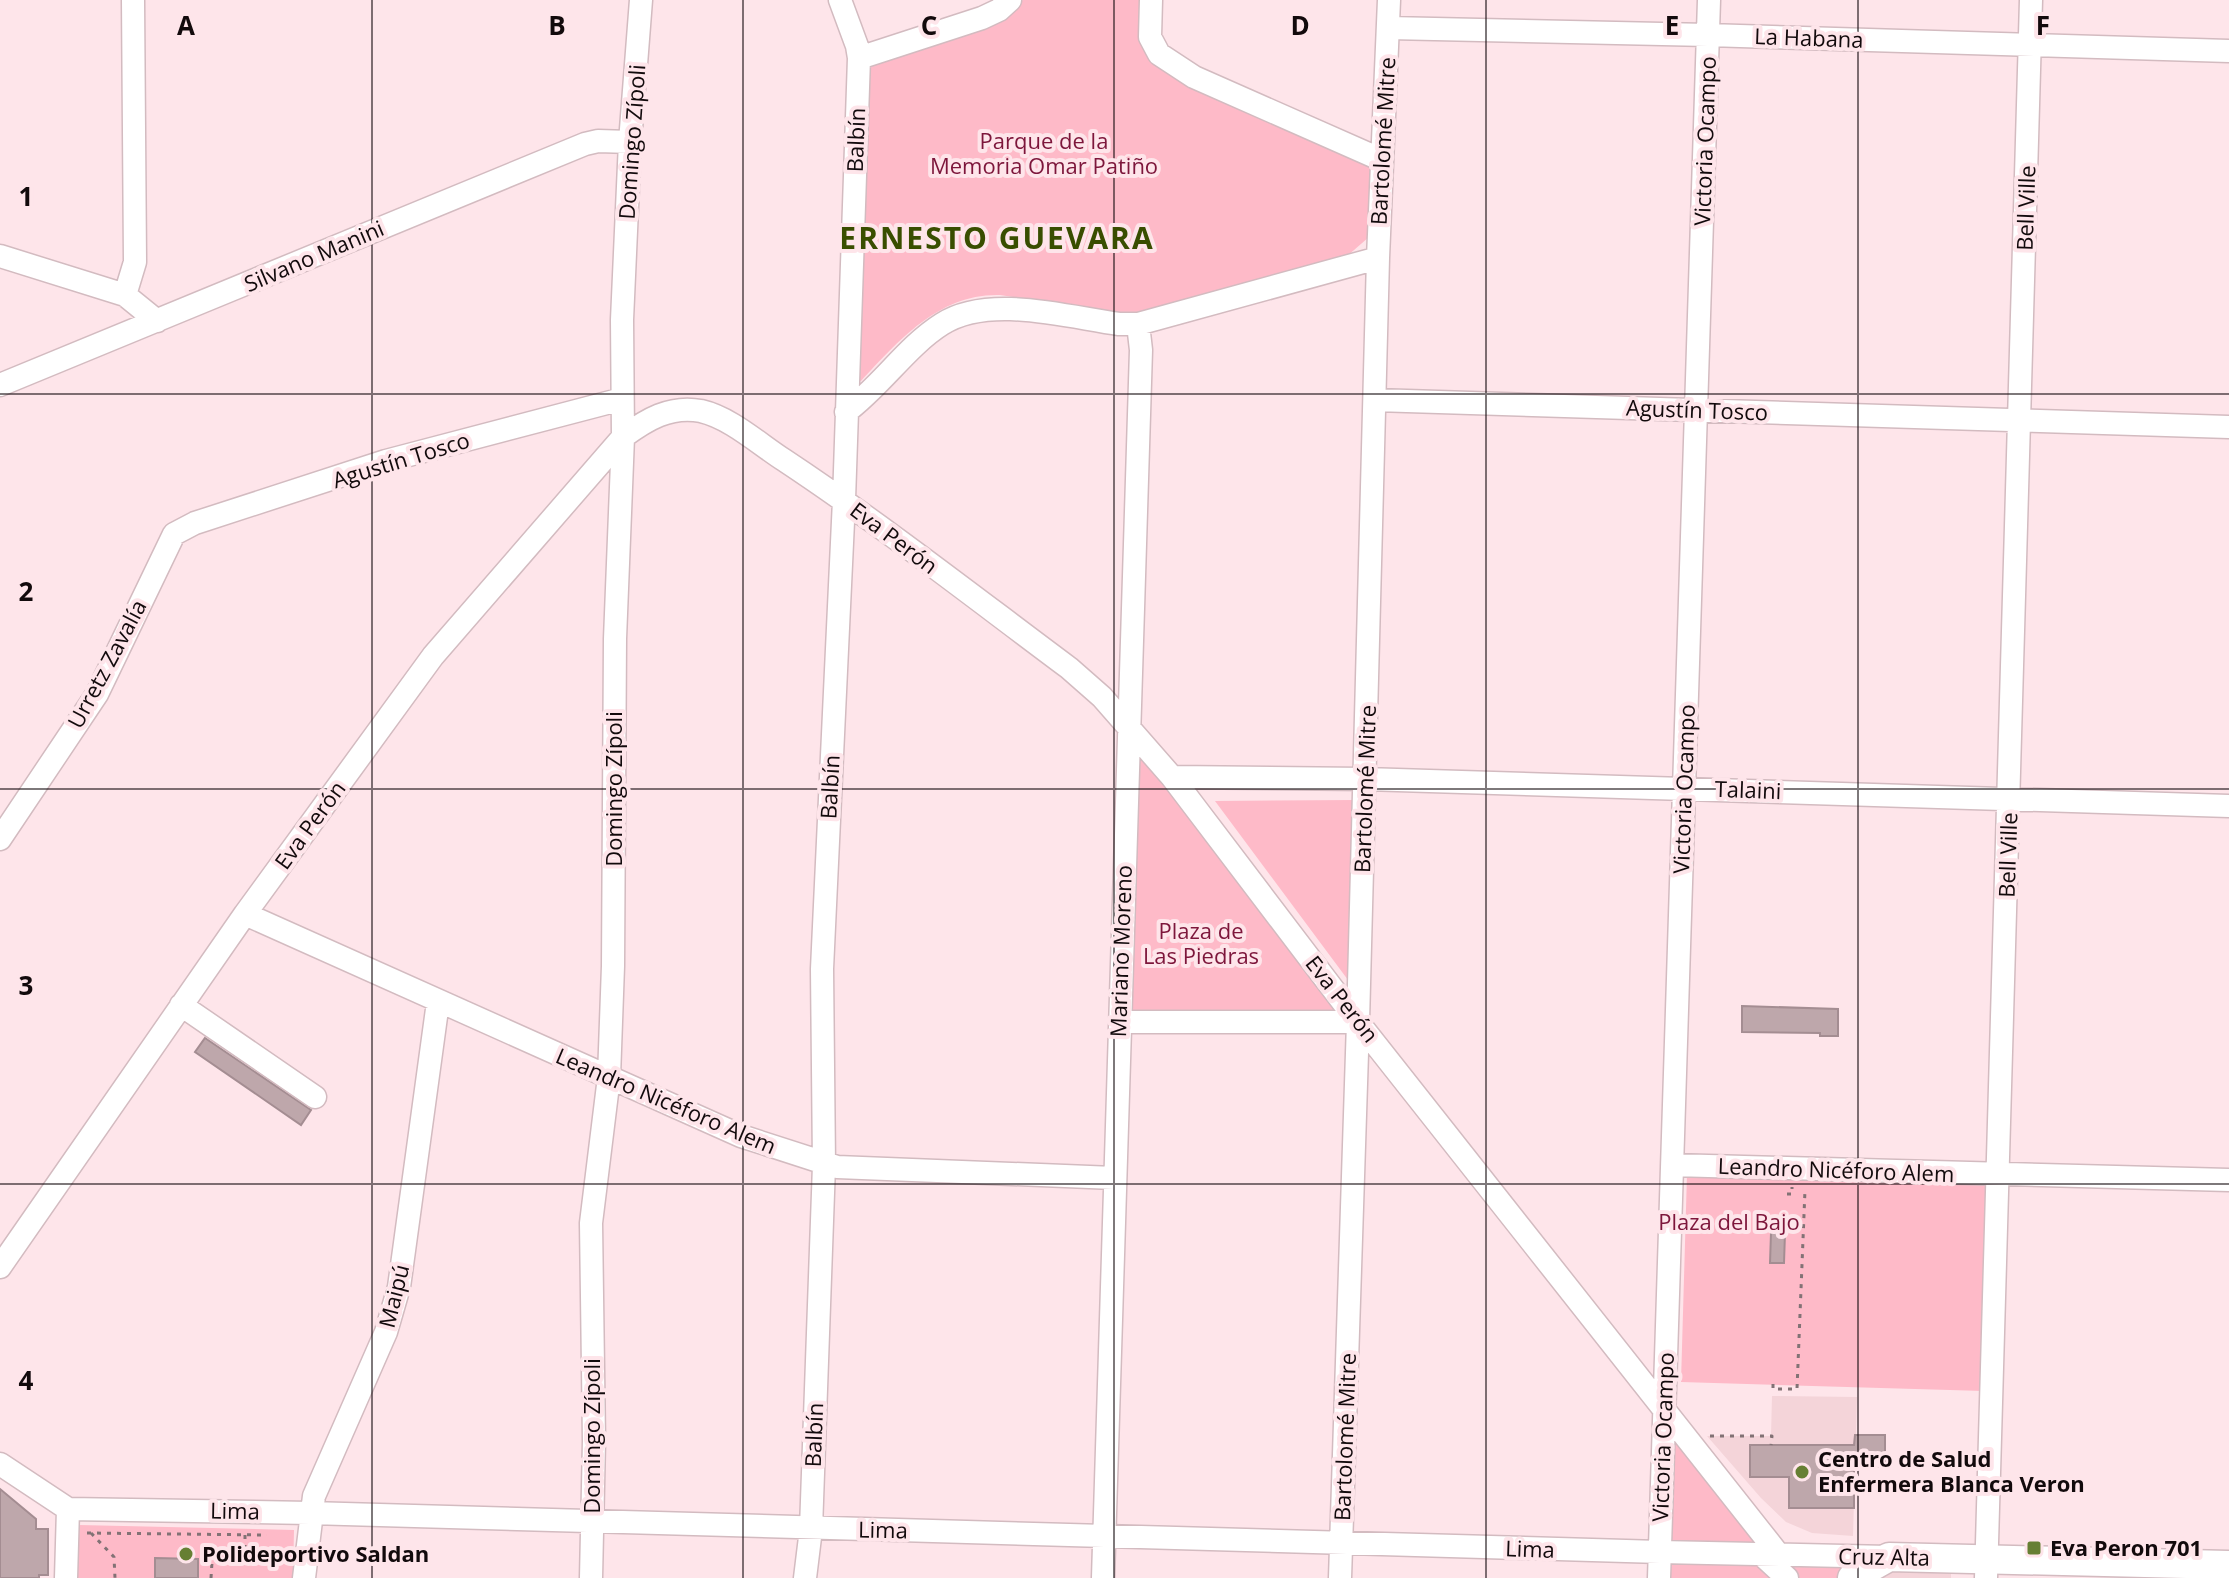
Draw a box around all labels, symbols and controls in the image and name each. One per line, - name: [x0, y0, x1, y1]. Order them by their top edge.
- text: A: [177, 7, 195, 43]
- text: B: [548, 7, 566, 43]
- text: C: [921, 7, 937, 43]
- text: D: [1290, 7, 1310, 43]
- text: E: [1665, 7, 1679, 43]
- text: F: [2036, 7, 2050, 43]
- street label: La Habana: [1754, 20, 1864, 54]
- street label: Bartolomé Mitre: [1363, 56, 1401, 226]
- street label: Victoria Ocampo: [1686, 56, 1722, 226]
- street label: Domingo Zípoli: [611, 63, 651, 221]
- street label: Balbín: [839, 107, 871, 173]
- park label: Parque de la Memoria Omar Patiño: [930, 125, 1158, 180]
- street label: Bell Ville: [2009, 165, 2041, 251]
- text: 1: [19, 178, 33, 214]
- street label: Silvano Manini: [239, 212, 388, 298]
- district label: ERNESTO GUEVARA: [839, 217, 1155, 258]
- street label: Agustín Tosco: [1626, 392, 1769, 426]
- street label: Agustín Tosco: [328, 424, 473, 494]
- street label: Eva Perón: [845, 494, 945, 580]
- text: 2: [19, 573, 34, 609]
- street label: Urretz Zavalía: [60, 594, 153, 733]
- street label: Bartolomé Mitre: [1346, 704, 1382, 874]
- street label: Victoria Ocampo: [1665, 704, 1701, 874]
- street label: Domingo Zípoli: [598, 711, 628, 867]
- street label: Balbín: [812, 754, 846, 820]
- street label: Talaini: [1714, 773, 1782, 805]
- street label: Eva Perón: [267, 774, 351, 875]
- street label: Bell Ville: [1991, 812, 2023, 898]
- street label: Mariano Moreno: [1102, 864, 1138, 1038]
- park label: Plaza de Las Piedras: [1143, 915, 1259, 970]
- street label: Eva Perón: [1299, 949, 1386, 1048]
- text: 3: [19, 967, 33, 1003]
- street label: Leandro Nicéforo Alem: [552, 1040, 781, 1160]
- street label: Leandro Nicéforo Alem: [1717, 1150, 1955, 1188]
- park label: Plaza del Bajo: [1658, 1206, 1800, 1236]
- street label: Maipú: [371, 1261, 415, 1331]
- street label: Bartolomé Mitre: [1326, 1352, 1362, 1522]
- street label: Victoria Ocampo: [1644, 1352, 1680, 1522]
- street label: Domingo Zípoli: [576, 1358, 606, 1514]
- text: 4: [19, 1362, 34, 1398]
- street label: Balbín: [797, 1402, 829, 1468]
- place label: Centro de Salud Enfermera Blanca Veron: [1818, 1443, 2085, 1498]
- marker: Centro de Salud Enfermera Blanca Veron: [1793, 1463, 1811, 1481]
- street label: Lima: [210, 1495, 260, 1525]
- street label: Lima: [858, 1514, 908, 1544]
- street label: Lima: [1505, 1532, 1555, 1564]
- place label: Eva Peron 701: [2050, 1532, 2202, 1562]
- place label: Polideportivo Saldan: [202, 1538, 429, 1568]
- marker: Eva Peron 701: [2025, 1539, 2043, 1557]
- street label: Cruz Alta: [1838, 1540, 1930, 1572]
- marker: Polideportivo Saldan: [177, 1545, 195, 1563]

